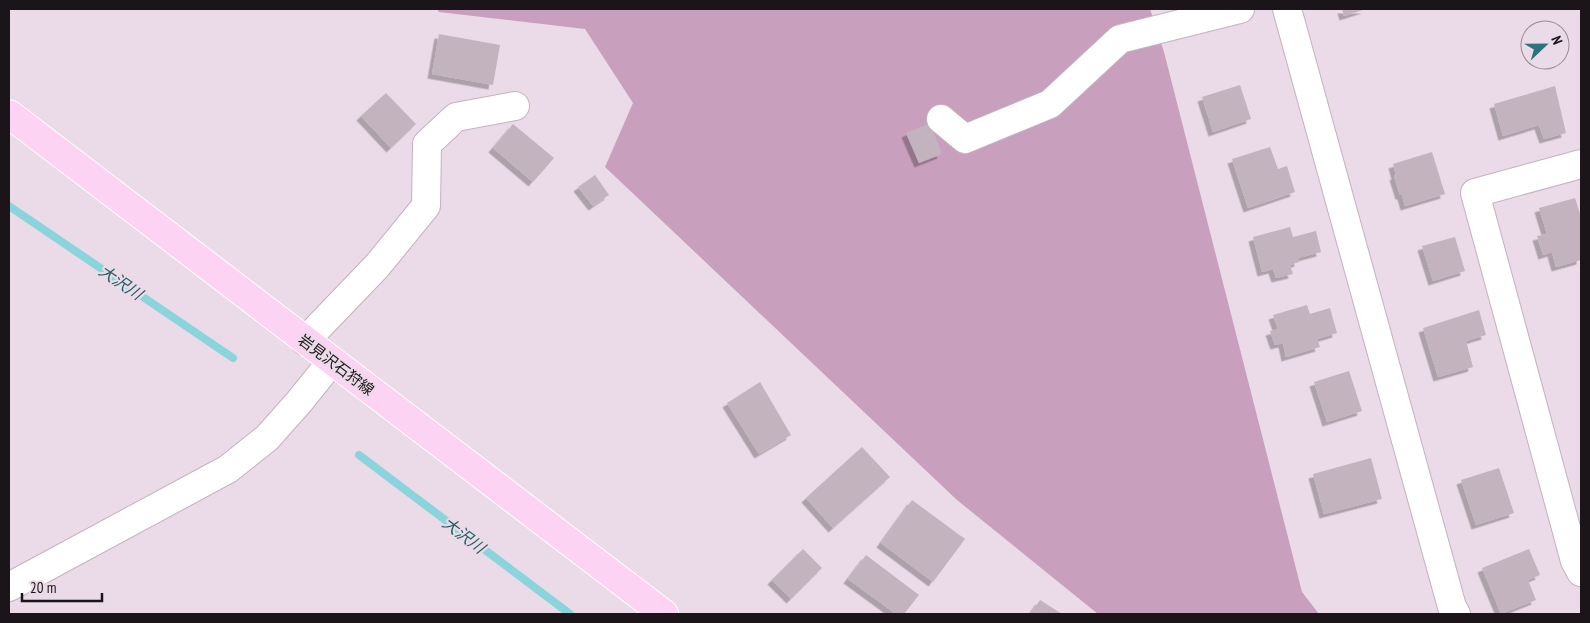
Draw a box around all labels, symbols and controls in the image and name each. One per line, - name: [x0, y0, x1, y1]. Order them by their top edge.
- north arrow: [1520, 20, 1570, 70]
- text: N: [1547, 33, 1567, 47]
- water label: 大沢川: [96, 260, 148, 305]
- street label: 岩見沢石狩線: [295, 330, 378, 399]
- water label: 大沢川: [439, 513, 491, 559]
- scale bar: [22, 570, 102, 602]
- text: 20 m: [30, 578, 56, 597]

